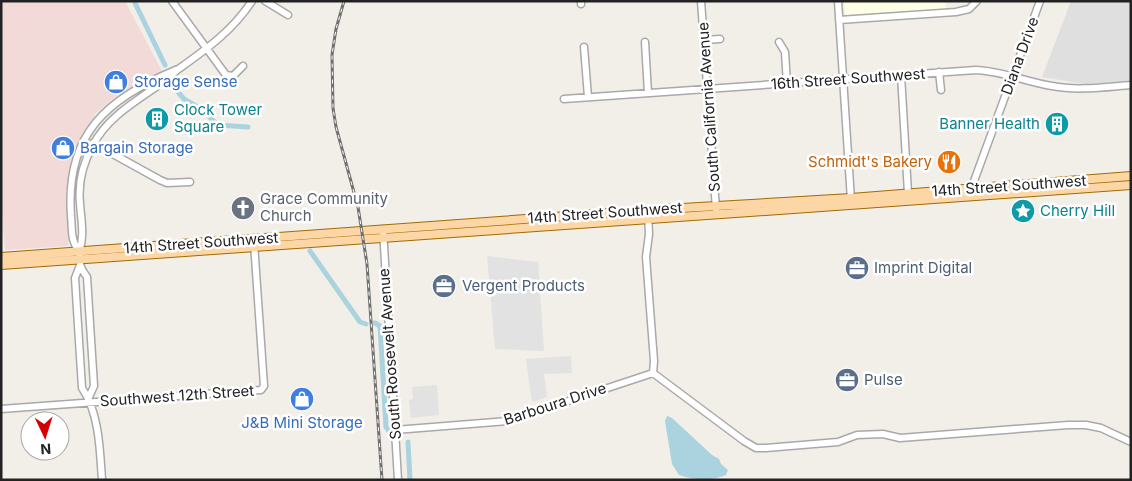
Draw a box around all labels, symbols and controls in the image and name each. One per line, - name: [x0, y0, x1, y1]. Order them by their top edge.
- street label: Diana Drive: [997, 14, 1042, 97]
- street label: South California Avenue: [693, 22, 724, 192]
- street label: 16th Street Southwest: [770, 64, 926, 93]
- shop icon: Storage Sense: [103, 69, 129, 95]
- place label: Storage Sense: [134, 72, 238, 91]
- place label: Clock Tower Square: [174, 100, 263, 136]
- building icon: Clock Tower Square: [144, 106, 170, 132]
- building icon: Banner Health: [1044, 111, 1070, 137]
- place label: Banner Health: [939, 114, 1040, 133]
- shop icon: Bargain Storage: [50, 135, 76, 161]
- place label: Bargain Storage: [80, 138, 193, 157]
- restaurant icon: Schmidt's Bakery: [936, 149, 962, 175]
- place label: Schmidt's Bakery: [808, 152, 933, 171]
- street label: 14th Street Southwest: [931, 171, 1087, 200]
- place label: Grace Community Church: [260, 189, 389, 225]
- church icon: Grace Community Church: [230, 195, 256, 221]
- street label: 14th Street Southwest: [527, 198, 683, 227]
- place icon: Cherry Hill: [1010, 198, 1036, 224]
- place label: Cherry Hill: [1040, 201, 1115, 220]
- street label: 14th Street Southwest: [123, 228, 279, 257]
- office icon: Imprint Digital: [844, 255, 870, 281]
- place label: Imprint Digital: [874, 258, 972, 277]
- street label: South Roosevelt Avenue: [374, 268, 405, 440]
- office icon: Vergent Products: [431, 273, 457, 299]
- place label: Vergent Products: [462, 276, 585, 295]
- office icon: Pulse: [834, 367, 860, 393]
- place label: Pulse: [864, 370, 903, 389]
- street label: Barboura Drive: [501, 378, 609, 429]
- street label: Southwest 12th Street: [99, 381, 255, 410]
- shop icon: J&B Mini Storage: [289, 386, 315, 412]
- north arrow: [20, 411, 70, 461]
- place label: J&B Mini Storage: [241, 413, 363, 432]
- text: N: [40, 441, 52, 458]

